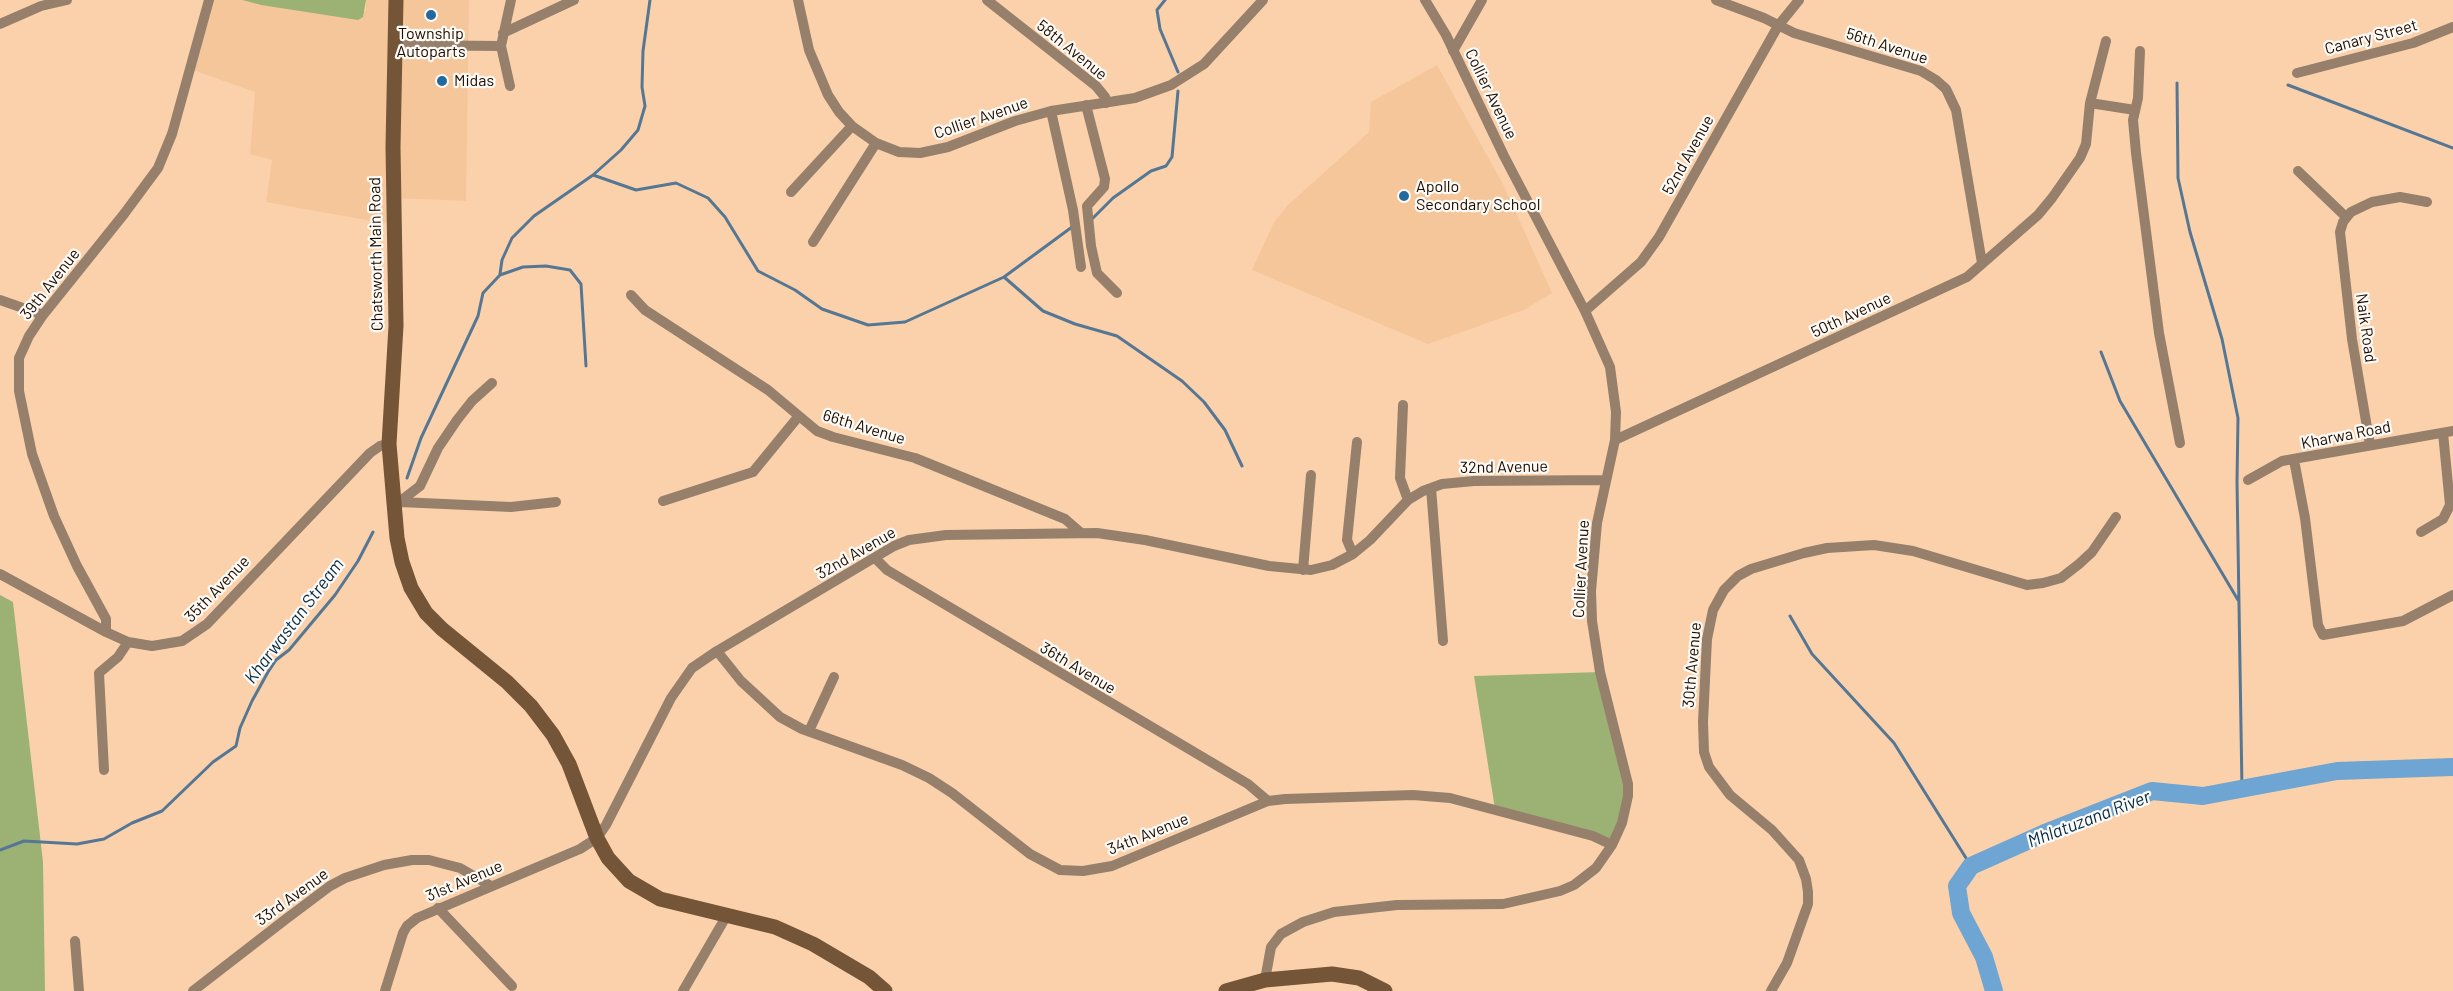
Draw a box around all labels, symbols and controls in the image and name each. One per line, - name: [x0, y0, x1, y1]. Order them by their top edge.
- marker: Township Autoparts: [424, 8, 438, 22]
- street label: Canary Street: [2323, 15, 2419, 59]
- street label: 58th Avenue: [1033, 16, 1111, 84]
- place label: Township Autoparts: [396, 24, 466, 62]
- street label: 56th Avenue: [1844, 24, 1930, 68]
- street label: Collier Avenue: [1461, 46, 1521, 142]
- place label: Midas: [454, 71, 494, 91]
- marker: Midas: [435, 74, 449, 88]
- street label: Collier Avenue: [931, 93, 1031, 143]
- street label: 52nd Avenue: [1658, 112, 1718, 198]
- street label: Chatsworth Main Road: [365, 177, 387, 331]
- place label: Apollo Secondary School: [1416, 177, 1540, 215]
- marker: Apollo Secondary School: [1397, 189, 1411, 203]
- street label: 39th Avenue: [16, 245, 84, 323]
- street label: 50th Avenue: [1808, 288, 1894, 342]
- street label: Naik Road: [2352, 292, 2380, 364]
- street label: 66th Avenue: [821, 405, 907, 449]
- street label: Kharwa Road: [2300, 417, 2392, 453]
- street label: 32nd Avenue: [1460, 457, 1548, 477]
- street label: Collier Avenue: [1569, 519, 1593, 619]
- street label: 32nd Avenue: [813, 523, 899, 583]
- street label: 35th Avenue: [181, 552, 253, 626]
- water label: Kharwastan Stream: [240, 554, 348, 688]
- street label: 30th Avenue: [1679, 621, 1705, 709]
- street label: 36th Avenue: [1037, 638, 1119, 698]
- water label: Mhlatuzana River: [2025, 786, 2153, 852]
- street label: 34th Avenue: [1105, 809, 1191, 859]
- street label: 31st Avenue: [423, 856, 505, 906]
- street label: 33rd Avenue: [252, 864, 332, 930]

